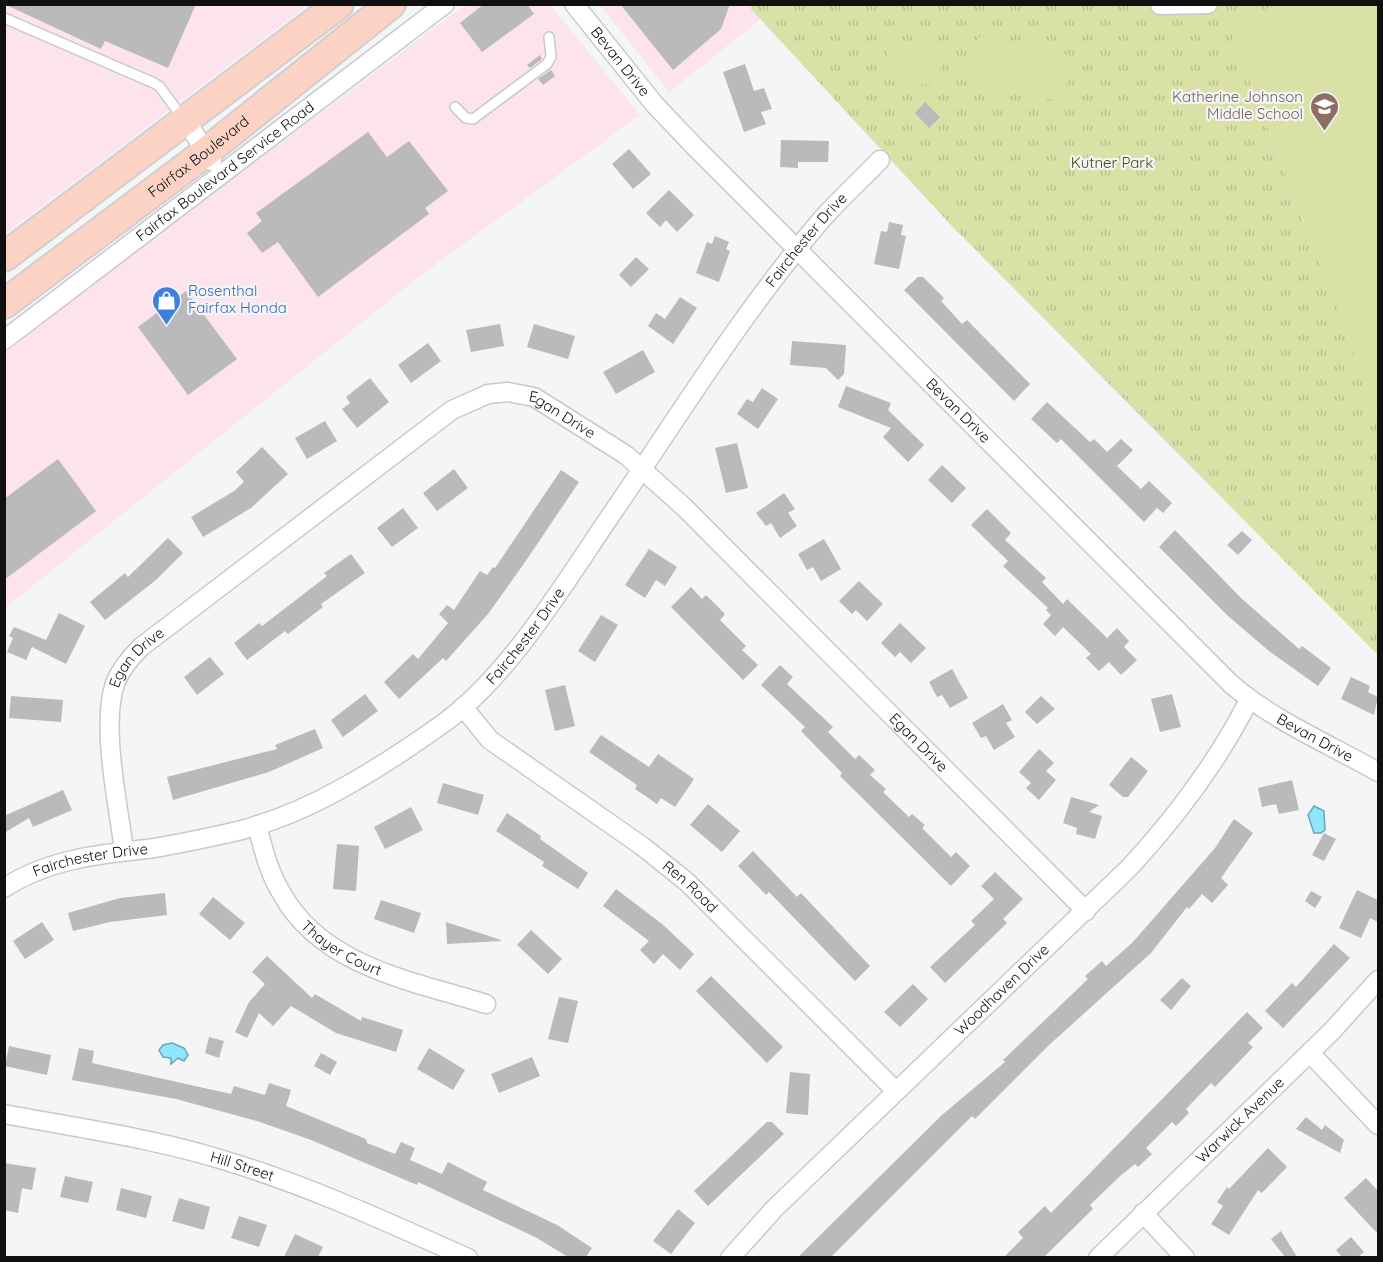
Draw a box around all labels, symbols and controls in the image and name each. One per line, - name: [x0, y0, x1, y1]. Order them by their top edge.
- street label: Bevan Drive: [587, 23, 654, 100]
- place label: Katherine Johnson Middle School: [1172, 87, 1303, 123]
- school or university icon: Katherine Johnson Middle School: [1308, 90, 1340, 132]
- street label: Fairfax Boulevard Service Road: [132, 97, 318, 245]
- street label: Fairfax Boulevard: [144, 111, 253, 201]
- park label: Kutner Park: [1071, 153, 1153, 172]
- street label: Fairchester Drive: [761, 188, 851, 291]
- place label: Rosenthal Fairfax Honda: [188, 281, 287, 317]
- shop icon: Rosenthal Fairfax Honda: [151, 284, 183, 326]
- street label: Bevan Drive: [922, 374, 995, 447]
- street label: Egan Drive: [527, 386, 599, 442]
- street label: Fairchester Drive: [482, 584, 568, 688]
- street label: Egan Drive: [104, 623, 168, 690]
- street label: Egan Drive: [885, 709, 952, 776]
- street label: Bevan Drive: [1273, 709, 1357, 766]
- street label: Fairchester Drive: [30, 839, 149, 881]
- street label: Ren Road: [659, 856, 722, 916]
- street label: Thayer Court: [297, 916, 385, 980]
- street label: Woodhaven Drive: [950, 940, 1053, 1039]
- street label: Warwick Avenue: [1192, 1073, 1288, 1167]
- street label: Hill Street: [208, 1147, 277, 1185]

